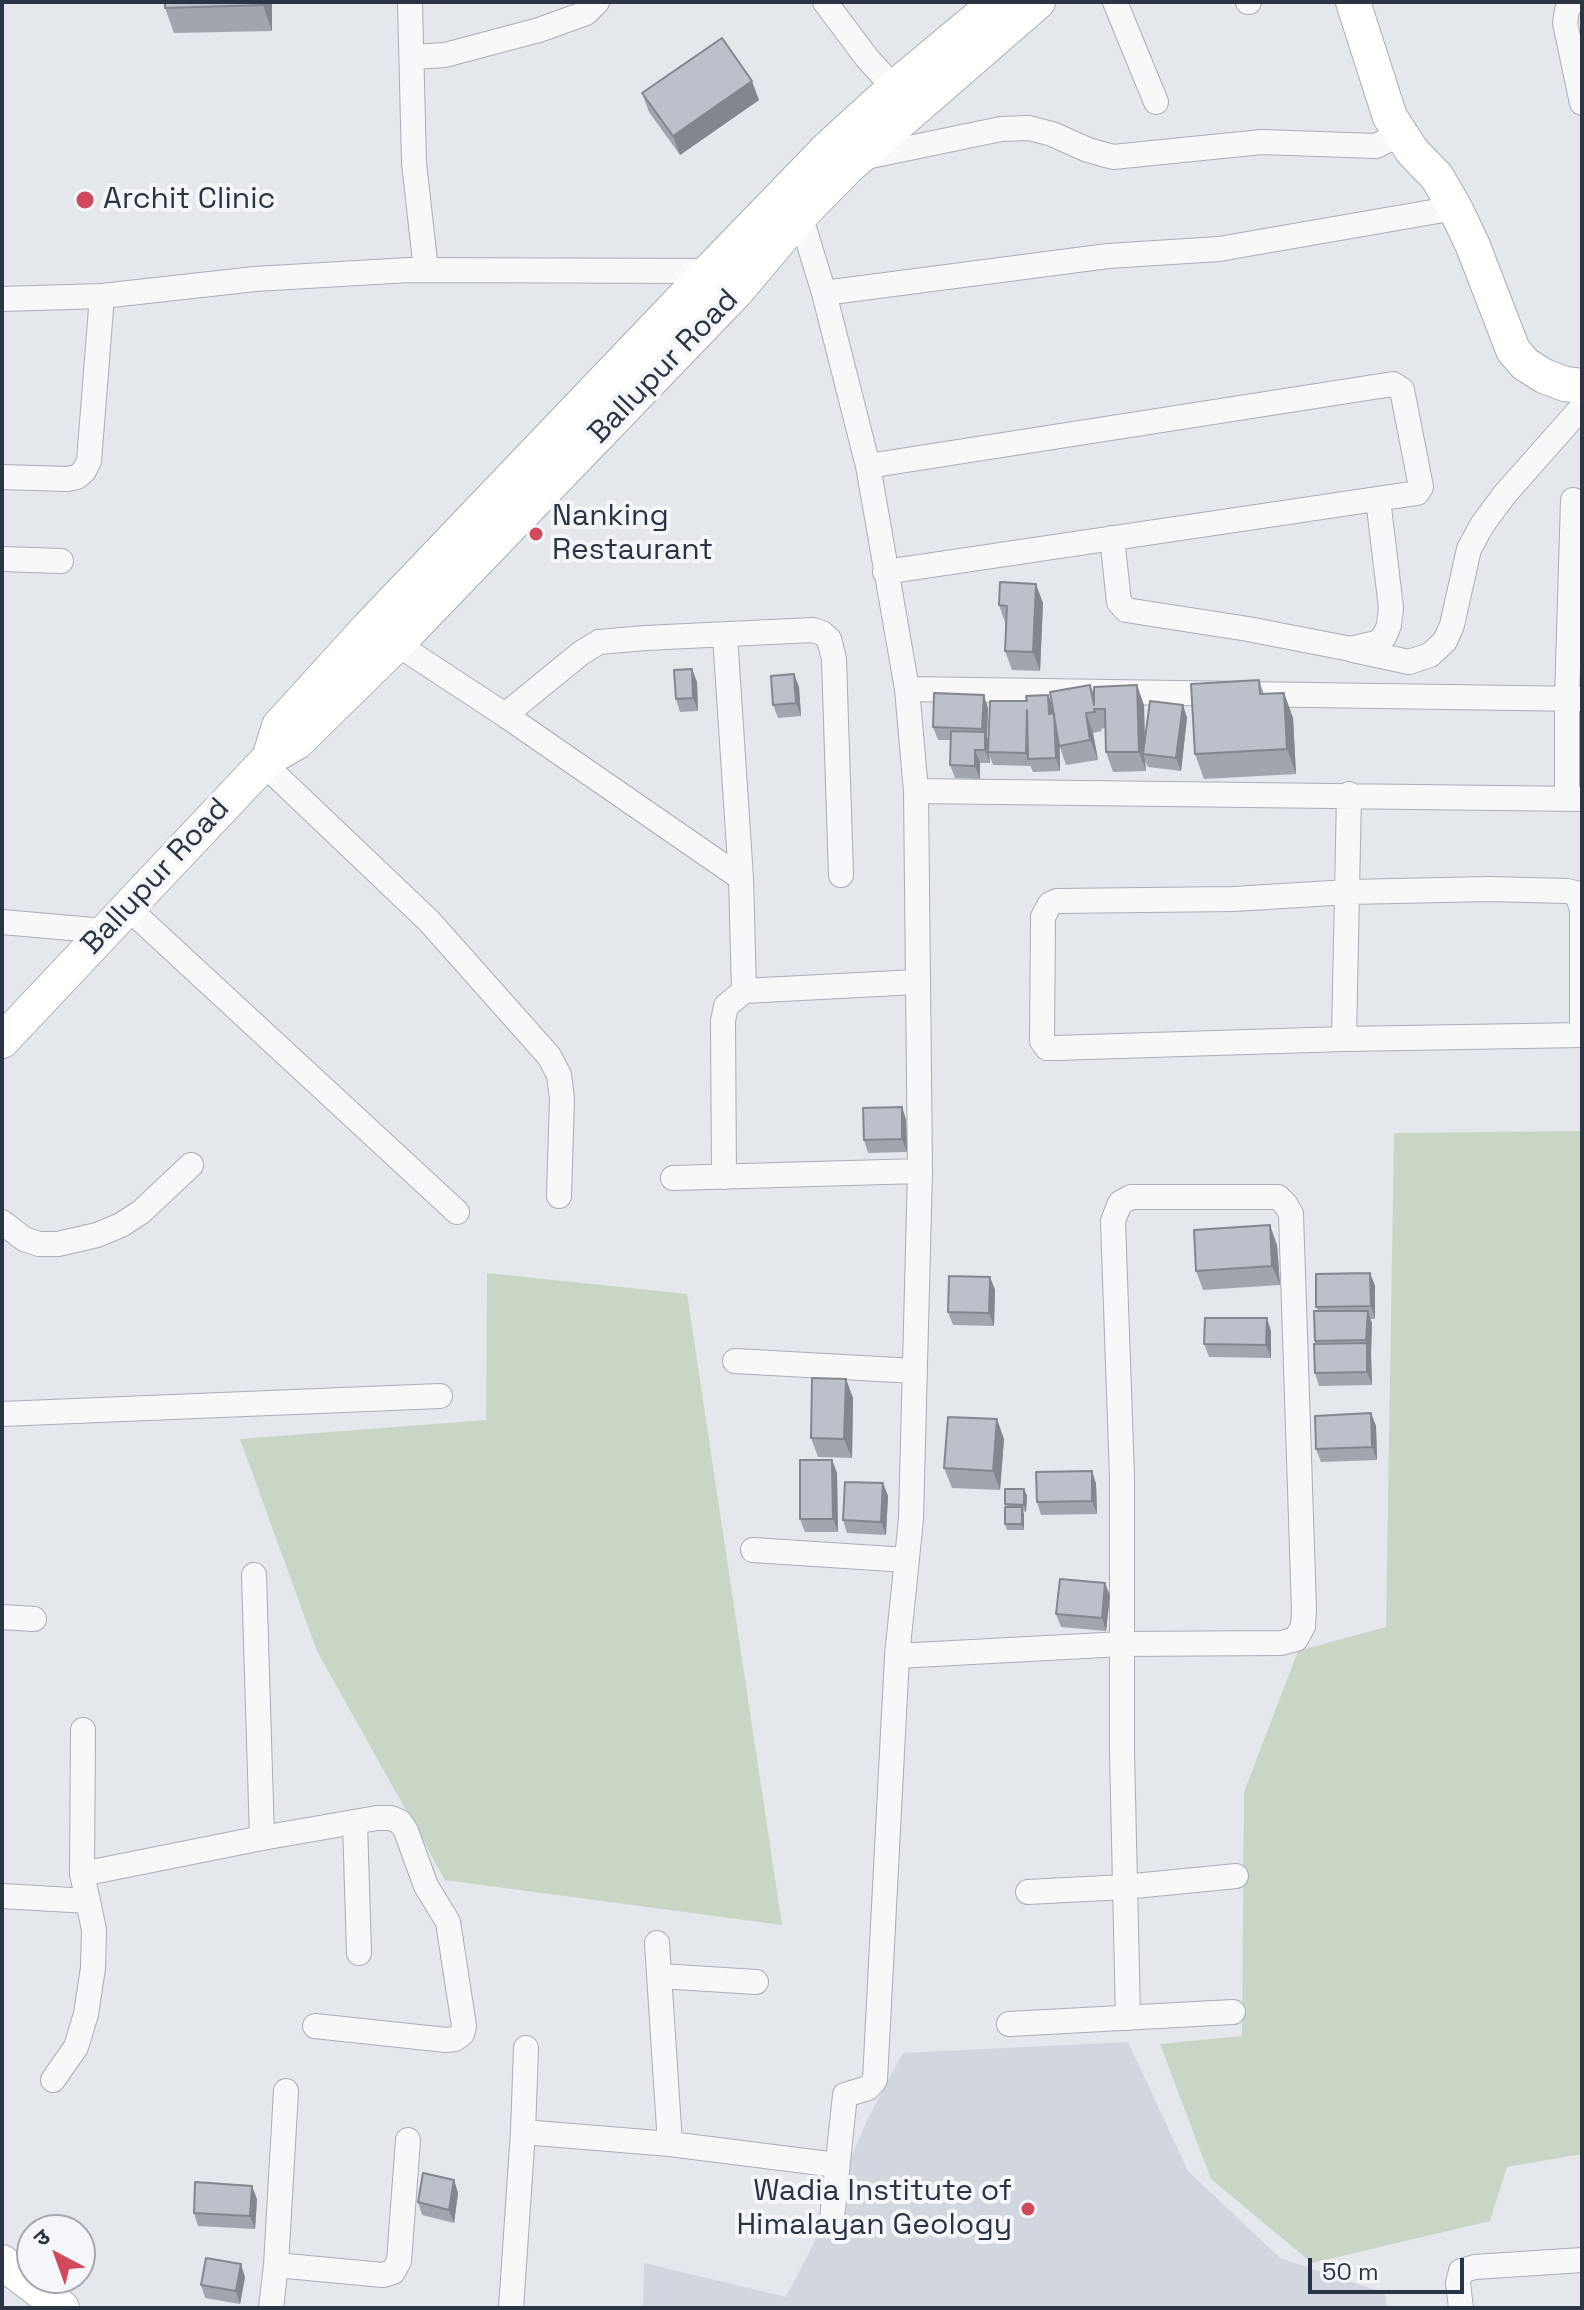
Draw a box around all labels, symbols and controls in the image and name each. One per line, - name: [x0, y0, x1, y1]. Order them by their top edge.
- place label: Archit Clinic: [103, 182, 275, 218]
- marker: Archit Clinic: [74, 189, 96, 211]
- street label: Ballupur Road: [581, 282, 747, 452]
- place label: Nanking Restaurant: [552, 499, 713, 570]
- marker: Nanking Restaurant: [527, 525, 545, 543]
- street label: Ballupur Road: [74, 791, 238, 963]
- place label: Wadia Institute of Himalayan Geology: [736, 2174, 1012, 2244]
- marker: Wadia Institute of Himalayan Geology: [1019, 2200, 1037, 2218]
- north arrow: [16, 2214, 96, 2294]
- text: उ: [28, 2223, 56, 2252]
- scale bar: [1312, 2242, 1468, 2292]
- text: 50 m: [1322, 2256, 1379, 2287]

